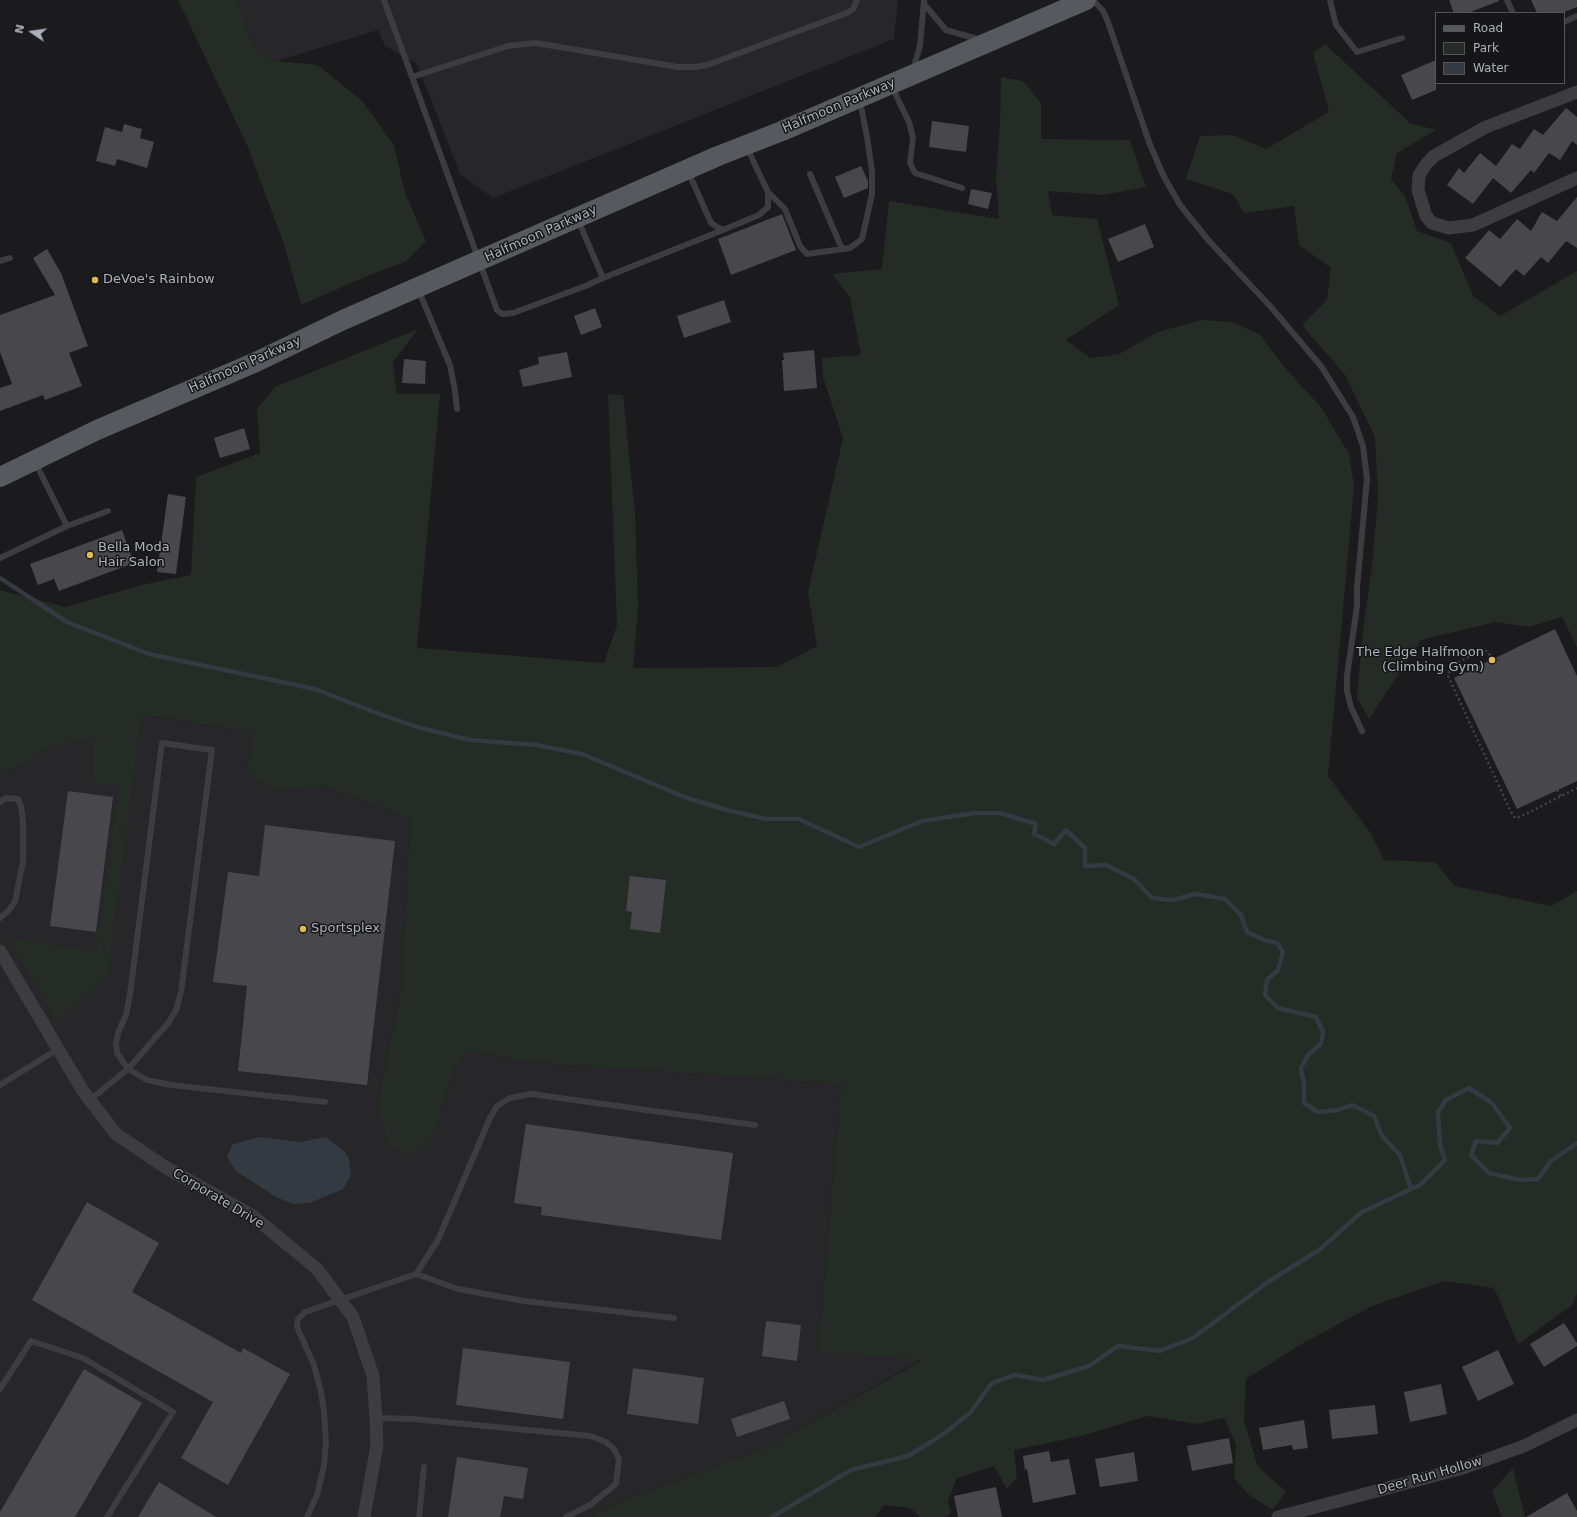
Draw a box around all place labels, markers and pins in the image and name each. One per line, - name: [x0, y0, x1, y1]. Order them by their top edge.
- place label: DeVoe's Rainbow: [103, 272, 215, 288]
- marker: DeVoe's Rainbow: [90, 275, 100, 285]
- place label: Bella Moda Hair Salon: [98, 540, 170, 571]
- marker: Bella Moda Hair Salon: [85, 550, 95, 560]
- place label: The Edge Halfmoon (Climbing Gym): [1356, 645, 1484, 676]
- marker: The Edge Halfmoon (Climbing Gym): [1487, 655, 1497, 665]
- place label: Sportsplex: [311, 921, 380, 937]
- marker: Sportsplex: [298, 924, 308, 934]

